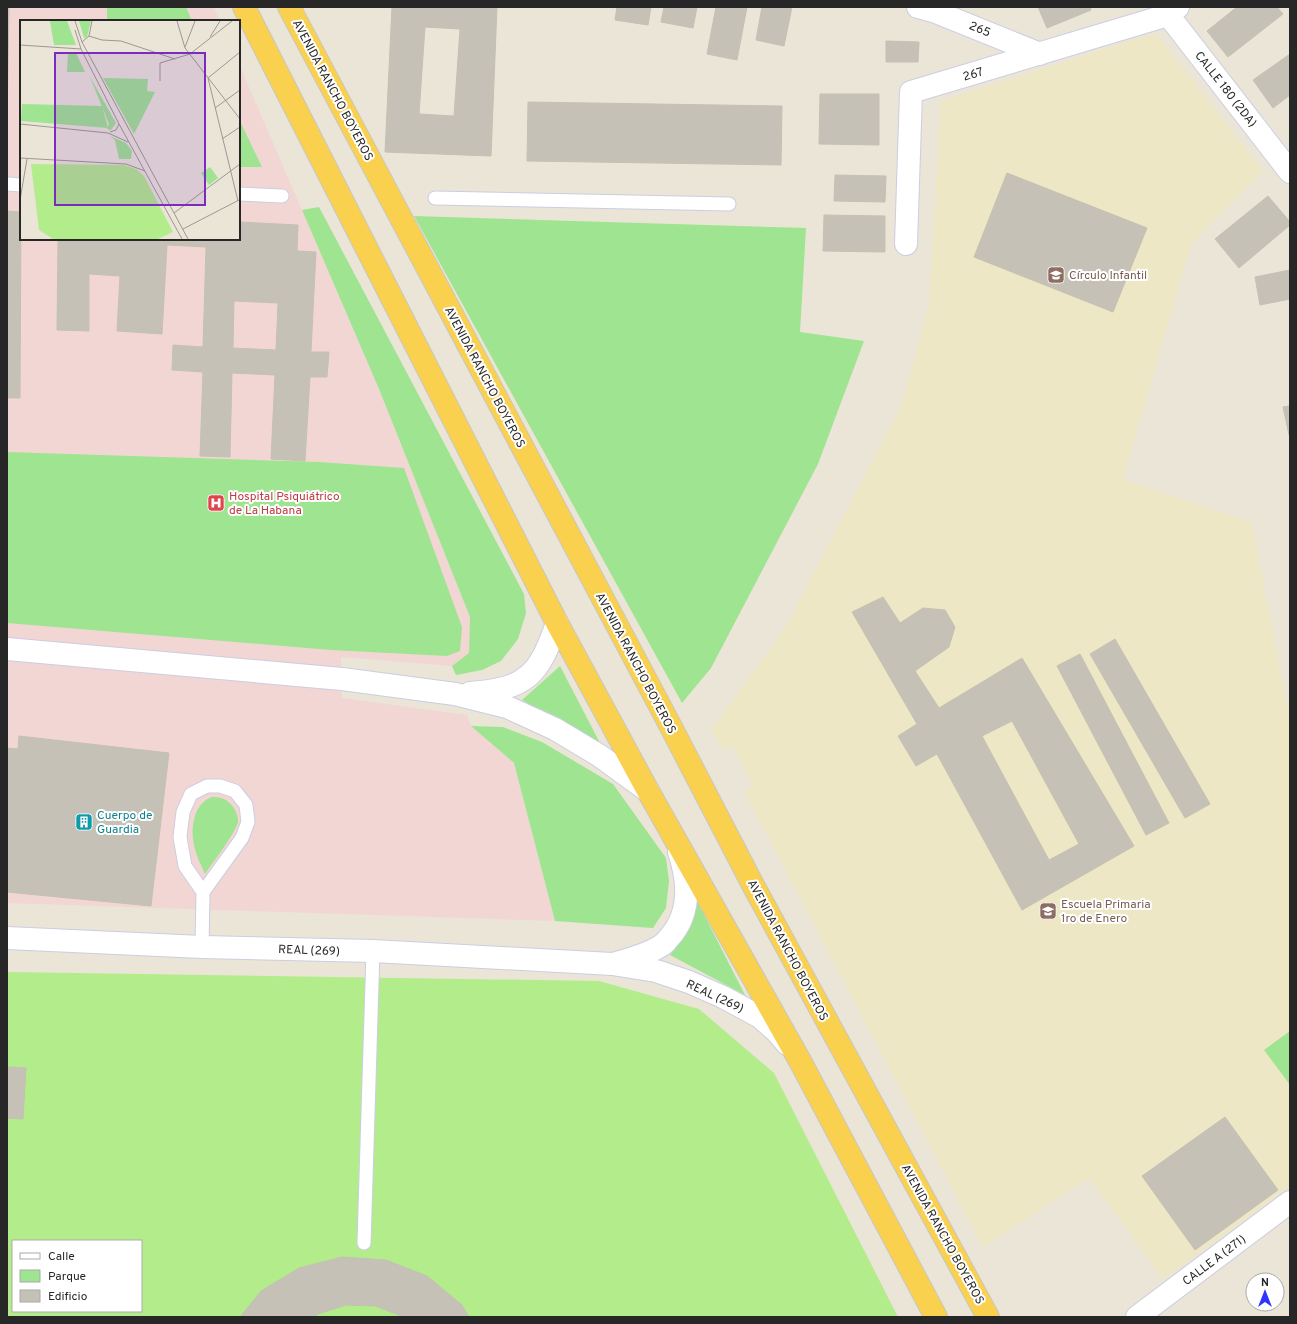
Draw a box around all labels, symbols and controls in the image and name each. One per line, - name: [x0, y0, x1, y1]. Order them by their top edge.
- street label: AVENIDA RANCHO BOYEROS: [288, 17, 376, 164]
- street label: 265: [966, 18, 993, 41]
- inset map: [20, 20, 240, 240]
- street label: CALLE 180 (2DA): [1191, 48, 1260, 131]
- street label: 267: [961, 64, 985, 86]
- school or university icon: Círculo Infantil: [1046, 265, 1066, 285]
- place label: Círculo Infantil: [1069, 268, 1147, 284]
- street label: AVENIDA RANCHO BOYEROS: [440, 304, 528, 451]
- place label: Hospital Psiquiátrico de La Habana: [229, 489, 340, 519]
- hospital icon: Hospital Psiquiátrico de La Habana: [206, 493, 226, 513]
- street label: AVENIDA RANCHO BOYEROS: [591, 590, 679, 737]
- place label: Cuerpo de Guardia: [97, 808, 152, 838]
- building icon: Cuerpo de Guardia: [74, 812, 94, 832]
- street label: AVENIDA RANCHO BOYEROS: [743, 877, 831, 1024]
- place label: Escuela Primaria 1ro de Enero: [1061, 897, 1151, 927]
- school or university icon: Escuela Primaria 1ro de Enero: [1038, 901, 1058, 921]
- street label: REAL (269): [278, 942, 340, 960]
- street label: REAL (269): [683, 977, 746, 1017]
- street label: AVENIDA RANCHO BOYEROS: [897, 1162, 987, 1307]
- street label: CALLE A (271): [1180, 1232, 1249, 1290]
- legend: [12, 1240, 142, 1312]
- text: Calle: [48, 1249, 75, 1265]
- text: Parque: [48, 1269, 86, 1285]
- north arrow: [1245, 1272, 1285, 1312]
- text: N: [1261, 1276, 1269, 1290]
- text: Edificio: [48, 1289, 88, 1305]

